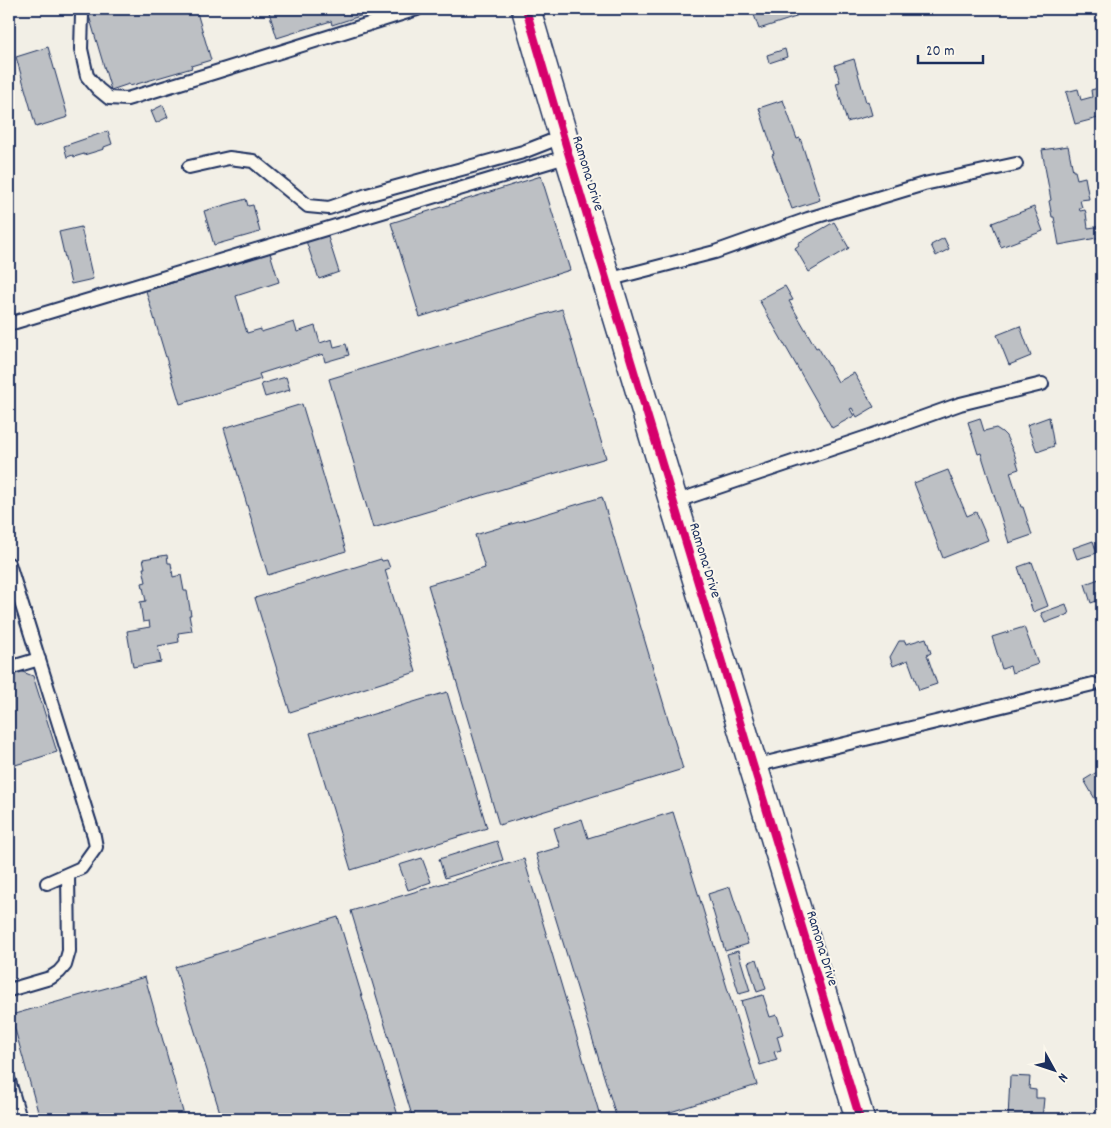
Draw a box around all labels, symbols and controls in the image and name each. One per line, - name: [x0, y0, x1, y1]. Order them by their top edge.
- scale bar: [918, 32, 984, 64]
- text: 20 m: [926, 41, 954, 63]
- street label: Ramona Drive: [565, 133, 609, 214]
- street label: Ramona Drive: [682, 520, 726, 601]
- street label: Ramona Drive: [799, 908, 843, 989]
- north arrow: [1028, 1046, 1078, 1096]
- text: N: [1052, 1068, 1072, 1086]

